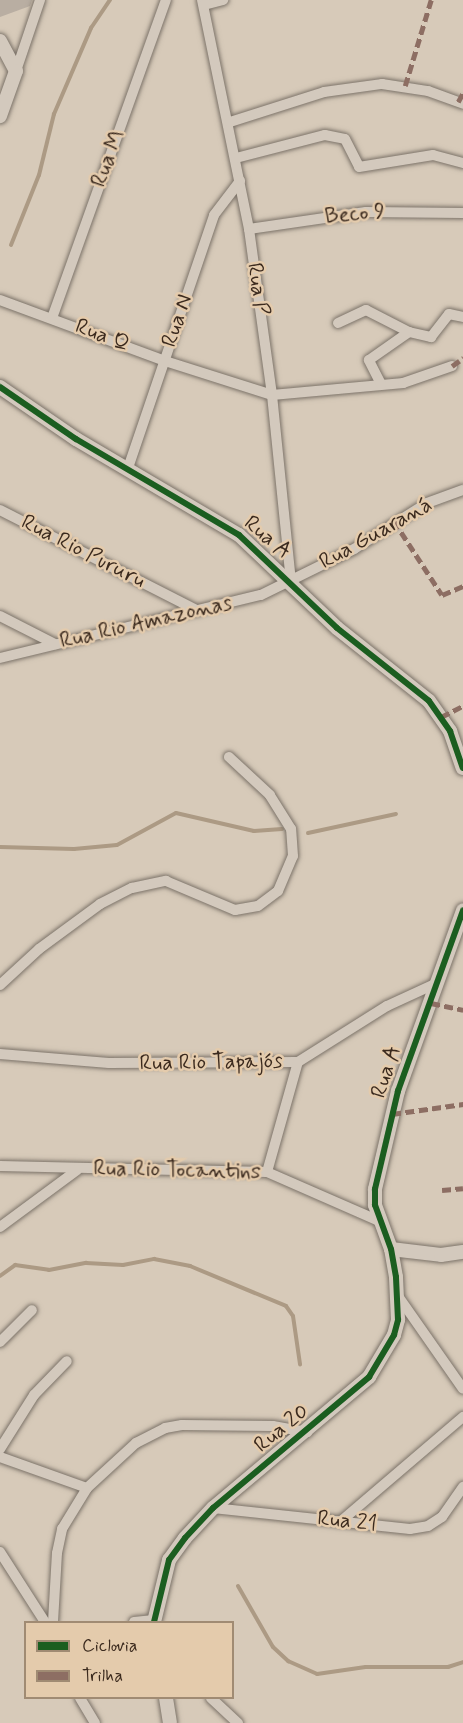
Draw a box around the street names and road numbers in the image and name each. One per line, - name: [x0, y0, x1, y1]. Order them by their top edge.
- street label: Rua M: [87, 127, 131, 191]
- street label: Beco 9: [324, 199, 386, 231]
- street label: Rua P: [240, 261, 274, 317]
- street label: Rua N: [157, 291, 199, 351]
- street label: Rua Q: [71, 314, 133, 358]
- street label: Rua Guaraná: [315, 492, 437, 576]
- street label: Rua Rio Pururu: [17, 510, 149, 594]
- street label: Rua A: [238, 511, 296, 565]
- street label: Rua Rio Amazonas: [58, 591, 234, 655]
- street label: Rua A: [366, 1042, 408, 1102]
- street label: Rua Rio Tapajós: [142, 1049, 280, 1077]
- street label: Rua Rio Tocantins: [94, 1156, 260, 1186]
- street label: Rua 20: [249, 1399, 315, 1459]
- street label: Rua 21: [316, 1506, 378, 1538]

